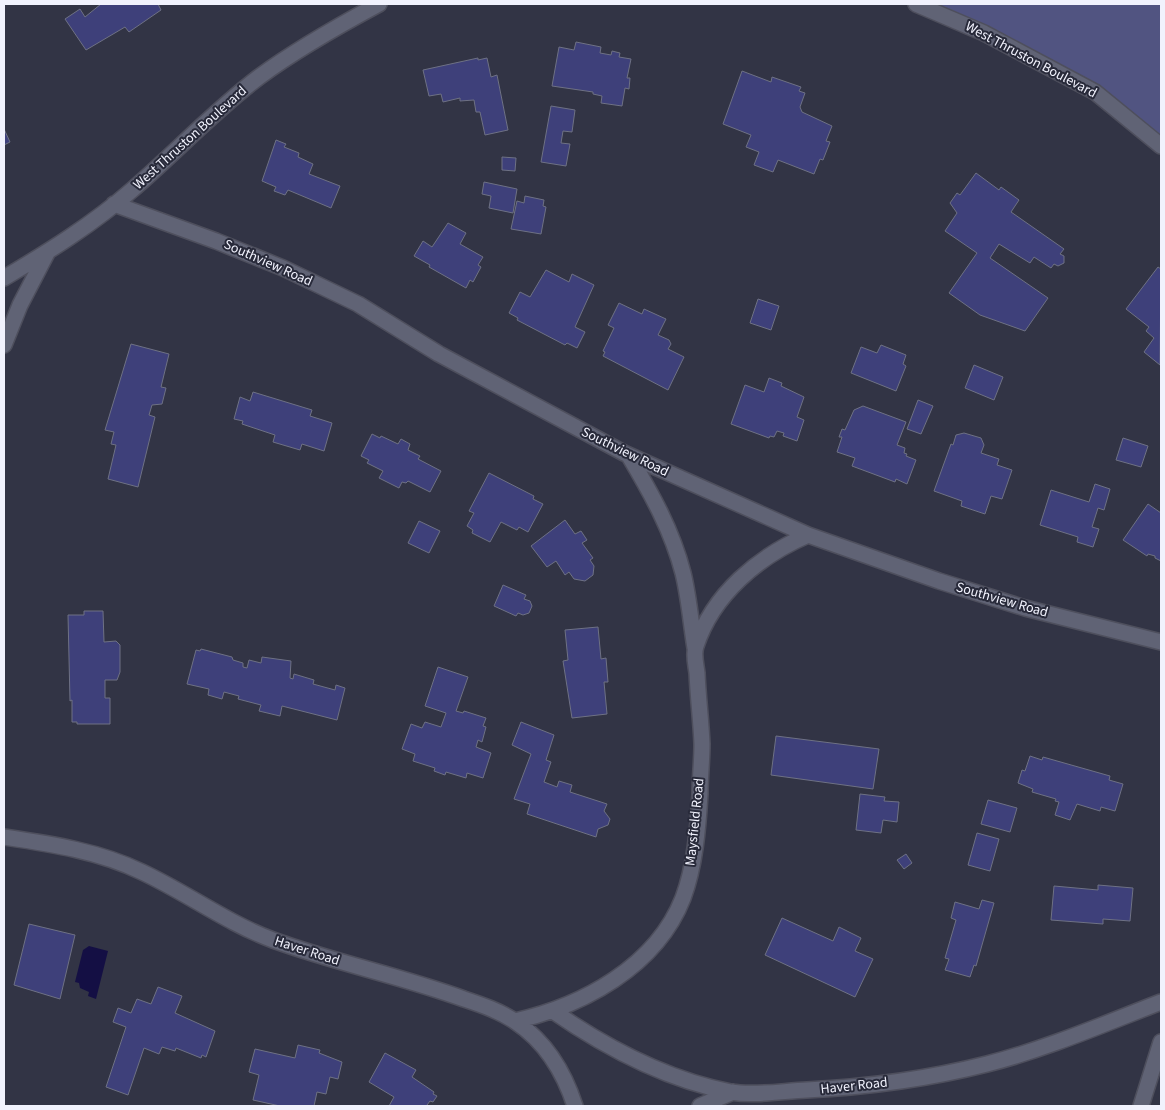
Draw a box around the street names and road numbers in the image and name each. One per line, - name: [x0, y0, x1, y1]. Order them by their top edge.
- street label: West Thruston Boulevard: [962, 17, 1100, 103]
- street label: West Thruston Boulevard: [129, 81, 251, 195]
- street label: Southview Road: [221, 235, 315, 291]
- street label: Southview Road: [578, 422, 672, 482]
- street label: Southview Road: [954, 577, 1050, 623]
- street label: Maysfield Road: [680, 777, 710, 867]
- street label: Haver Road: [272, 931, 342, 971]
- street label: Haver Road: [819, 1073, 889, 1099]

